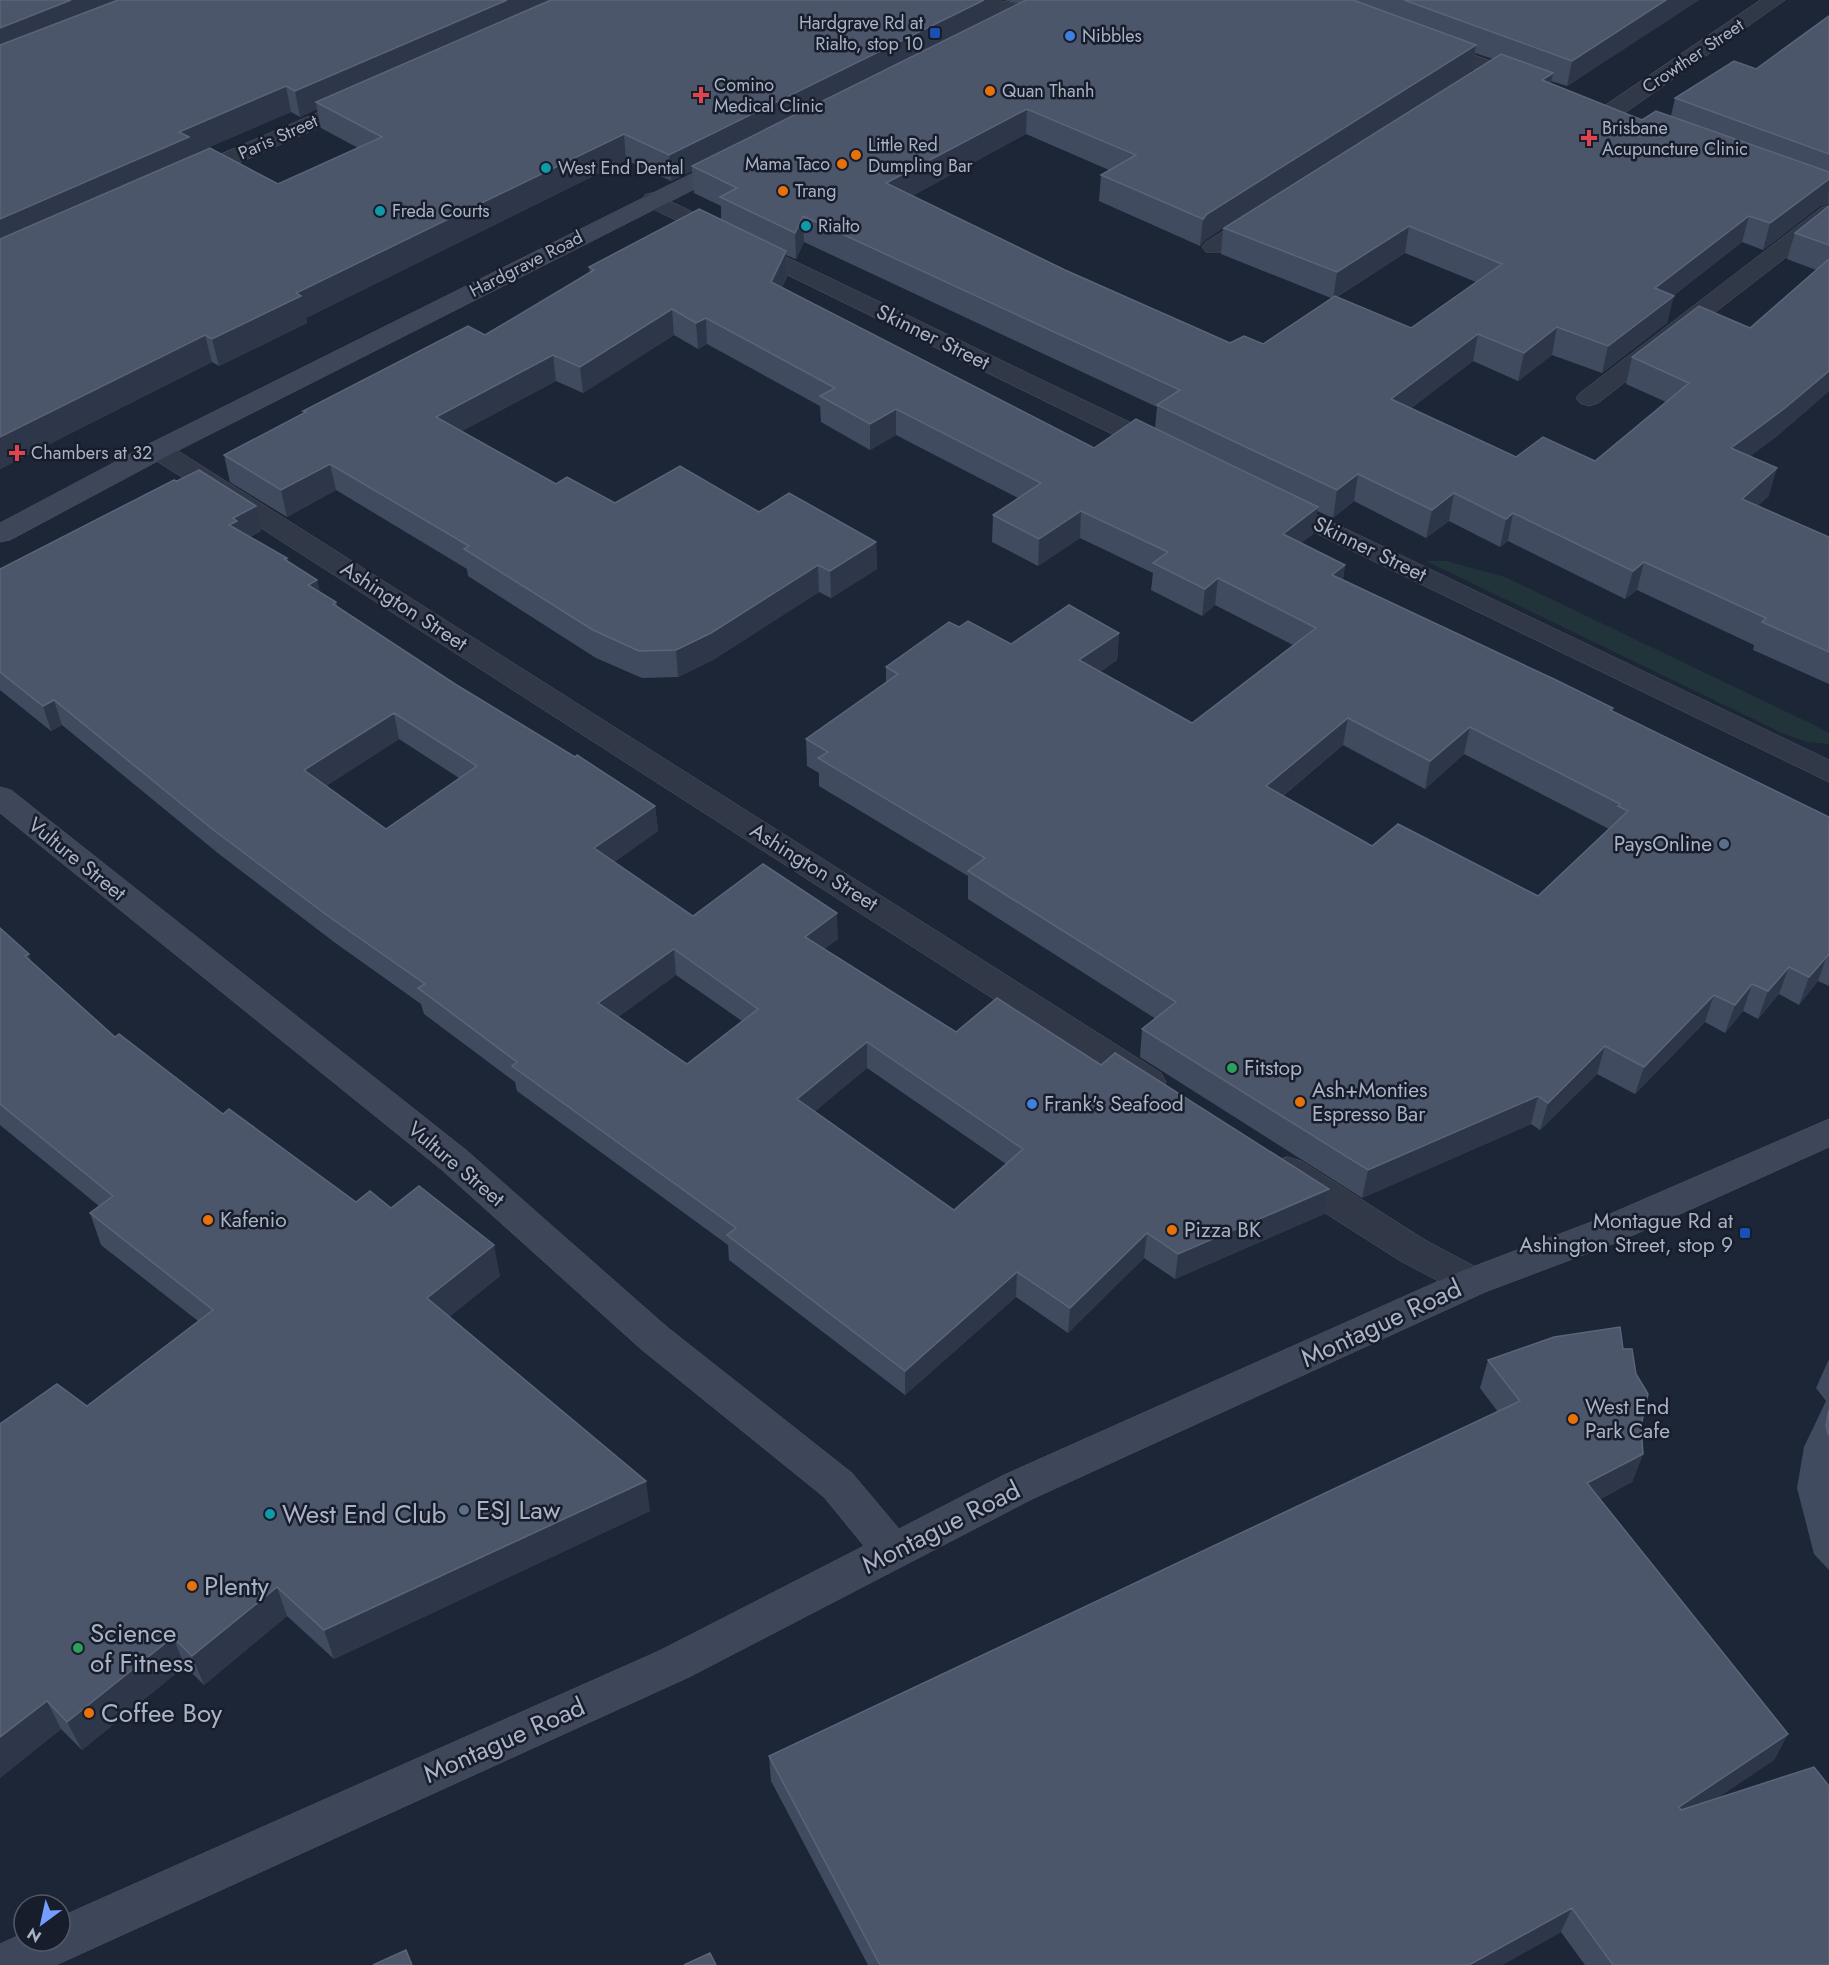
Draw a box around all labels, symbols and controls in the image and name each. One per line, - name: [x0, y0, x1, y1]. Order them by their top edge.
- place label: Hardgrave Rd at Rialto, stop 10: [799, 10, 924, 57]
- street label: Crowther Street: [1637, 12, 1750, 100]
- place label: Nibbles: [1082, 23, 1142, 49]
- marker: Hardgrave Rd at Rialto, stop 10: [928, 26, 942, 40]
- marker: Nibbles: [1063, 29, 1077, 43]
- place label: Comino Medical Clinic: [714, 72, 823, 119]
- place label: Quan Thanh: [1002, 78, 1095, 104]
- marker: Quan Thanh: [983, 84, 997, 98]
- marker: Comino Medical Clinic: [692, 86, 710, 104]
- street label: Paris Street: [234, 108, 322, 166]
- place label: Brisbane Acupuncture Clinic: [1602, 115, 1748, 162]
- marker: Brisbane Acupuncture Clinic: [1580, 129, 1598, 147]
- place label: Little Red Dumpling Bar: [868, 132, 974, 179]
- marker: Little Red Dumpling Bar: [849, 148, 863, 162]
- place label: Mama Taco: [745, 151, 830, 177]
- place label: West End Dental: [558, 155, 684, 181]
- marker: Mama Taco: [835, 157, 849, 171]
- marker: West End Dental: [539, 161, 553, 175]
- place label: Trang: [795, 178, 836, 204]
- marker: Trang: [776, 184, 790, 198]
- place label: Freda Courts: [392, 198, 490, 224]
- marker: Freda Courts: [373, 204, 387, 218]
- place label: Rialto: [818, 213, 860, 239]
- marker: Rialto: [799, 219, 813, 233]
- street label: Hardgrave Road: [465, 224, 587, 304]
- street label: Skinner Street: [871, 297, 995, 377]
- place label: Chambers at 32: [31, 440, 152, 466]
- marker: Chambers at 32: [8, 444, 26, 462]
- street label: Skinner Street: [1308, 509, 1432, 589]
- street label: Ashington Street: [335, 554, 473, 658]
- street label: Vulture Street: [22, 810, 132, 908]
- street label: Ashington Street: [744, 816, 884, 918]
- place label: PaysOnline: [1614, 829, 1712, 859]
- marker: PaysOnline: [1717, 837, 1731, 851]
- place label: Fitstop: [1244, 1053, 1302, 1083]
- marker: Fitstop: [1225, 1061, 1239, 1075]
- place label: Ash+Monties Espresso Bar: [1312, 1075, 1428, 1129]
- place label: Frank's Seafood: [1044, 1089, 1184, 1119]
- marker: Ash+Monties Espresso Bar: [1293, 1095, 1307, 1109]
- marker: Frank's Seafood: [1025, 1097, 1039, 1111]
- street label: Vulture Street: [401, 1114, 511, 1214]
- place label: Kafenio: [220, 1205, 287, 1235]
- place label: Montague Rd at Ashington Street, stop 9: [1519, 1206, 1733, 1260]
- marker: Kafenio: [201, 1213, 215, 1227]
- place label: Pizza BK: [1184, 1215, 1261, 1245]
- marker: Pizza BK: [1165, 1223, 1179, 1237]
- marker: Montague Rd at Ashington Street, stop 9: [1738, 1226, 1752, 1240]
- street label: Montague Road: [1294, 1269, 1468, 1377]
- place label: West End Park Cafe: [1585, 1392, 1670, 1446]
- marker: West End Park Cafe: [1566, 1412, 1580, 1426]
- street label: Montague Road: [855, 1471, 1027, 1583]
- place label: ESJ Law: [476, 1491, 561, 1529]
- place label: West End Club: [282, 1495, 446, 1533]
- marker: ESJ Law: [457, 1503, 471, 1517]
- marker: West End Club: [263, 1507, 277, 1521]
- place label: Plenty: [204, 1567, 270, 1605]
- marker: Plenty: [185, 1579, 199, 1593]
- place label: Science of Fitness: [90, 1614, 193, 1682]
- marker: Science of Fitness: [71, 1641, 85, 1655]
- street label: Montague Road: [417, 1687, 591, 1793]
- place label: Coffee Boy: [101, 1694, 223, 1732]
- marker: Coffee Boy: [82, 1706, 96, 1720]
- north arrow: [12, 1893, 72, 1953]
- text: N: [23, 1922, 46, 1948]

